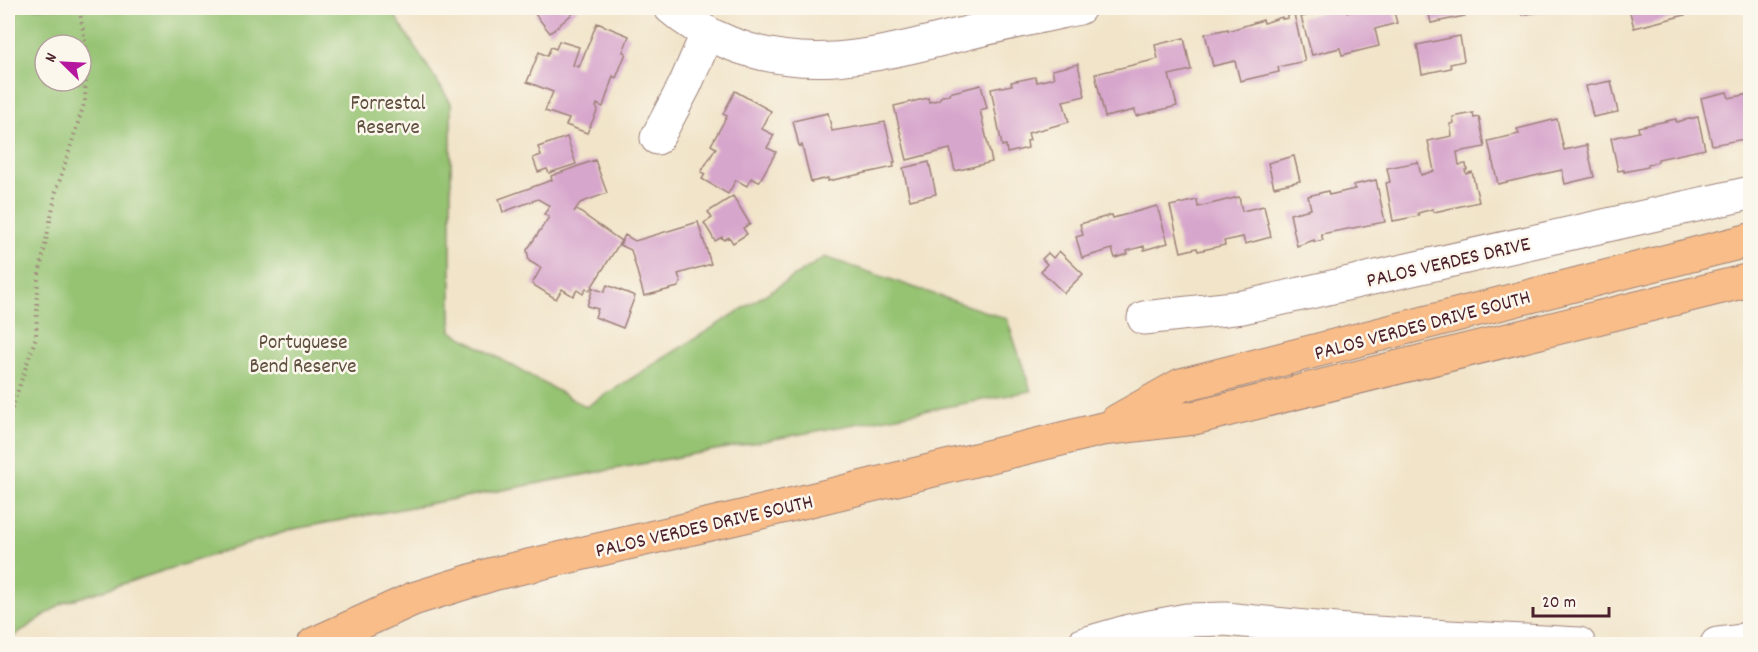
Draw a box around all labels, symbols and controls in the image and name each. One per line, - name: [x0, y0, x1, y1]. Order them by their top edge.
- north arrow: [33, 33, 93, 93]
- text: N: [39, 50, 64, 66]
- park label: Forrestal Reserve: [351, 90, 425, 144]
- street label: PALOS VERDES DRIVE: [1364, 230, 1534, 297]
- street label: PALOS VERDES DRIVE SOUTH: [1311, 284, 1534, 370]
- park label: Portuguese Bend Reserve: [250, 329, 356, 383]
- street label: PALOS VERDES DRIVE SOUTH: [593, 488, 817, 568]
- scale bar: [1533, 580, 1610, 618]
- text: 20 m: [1542, 591, 1576, 616]

